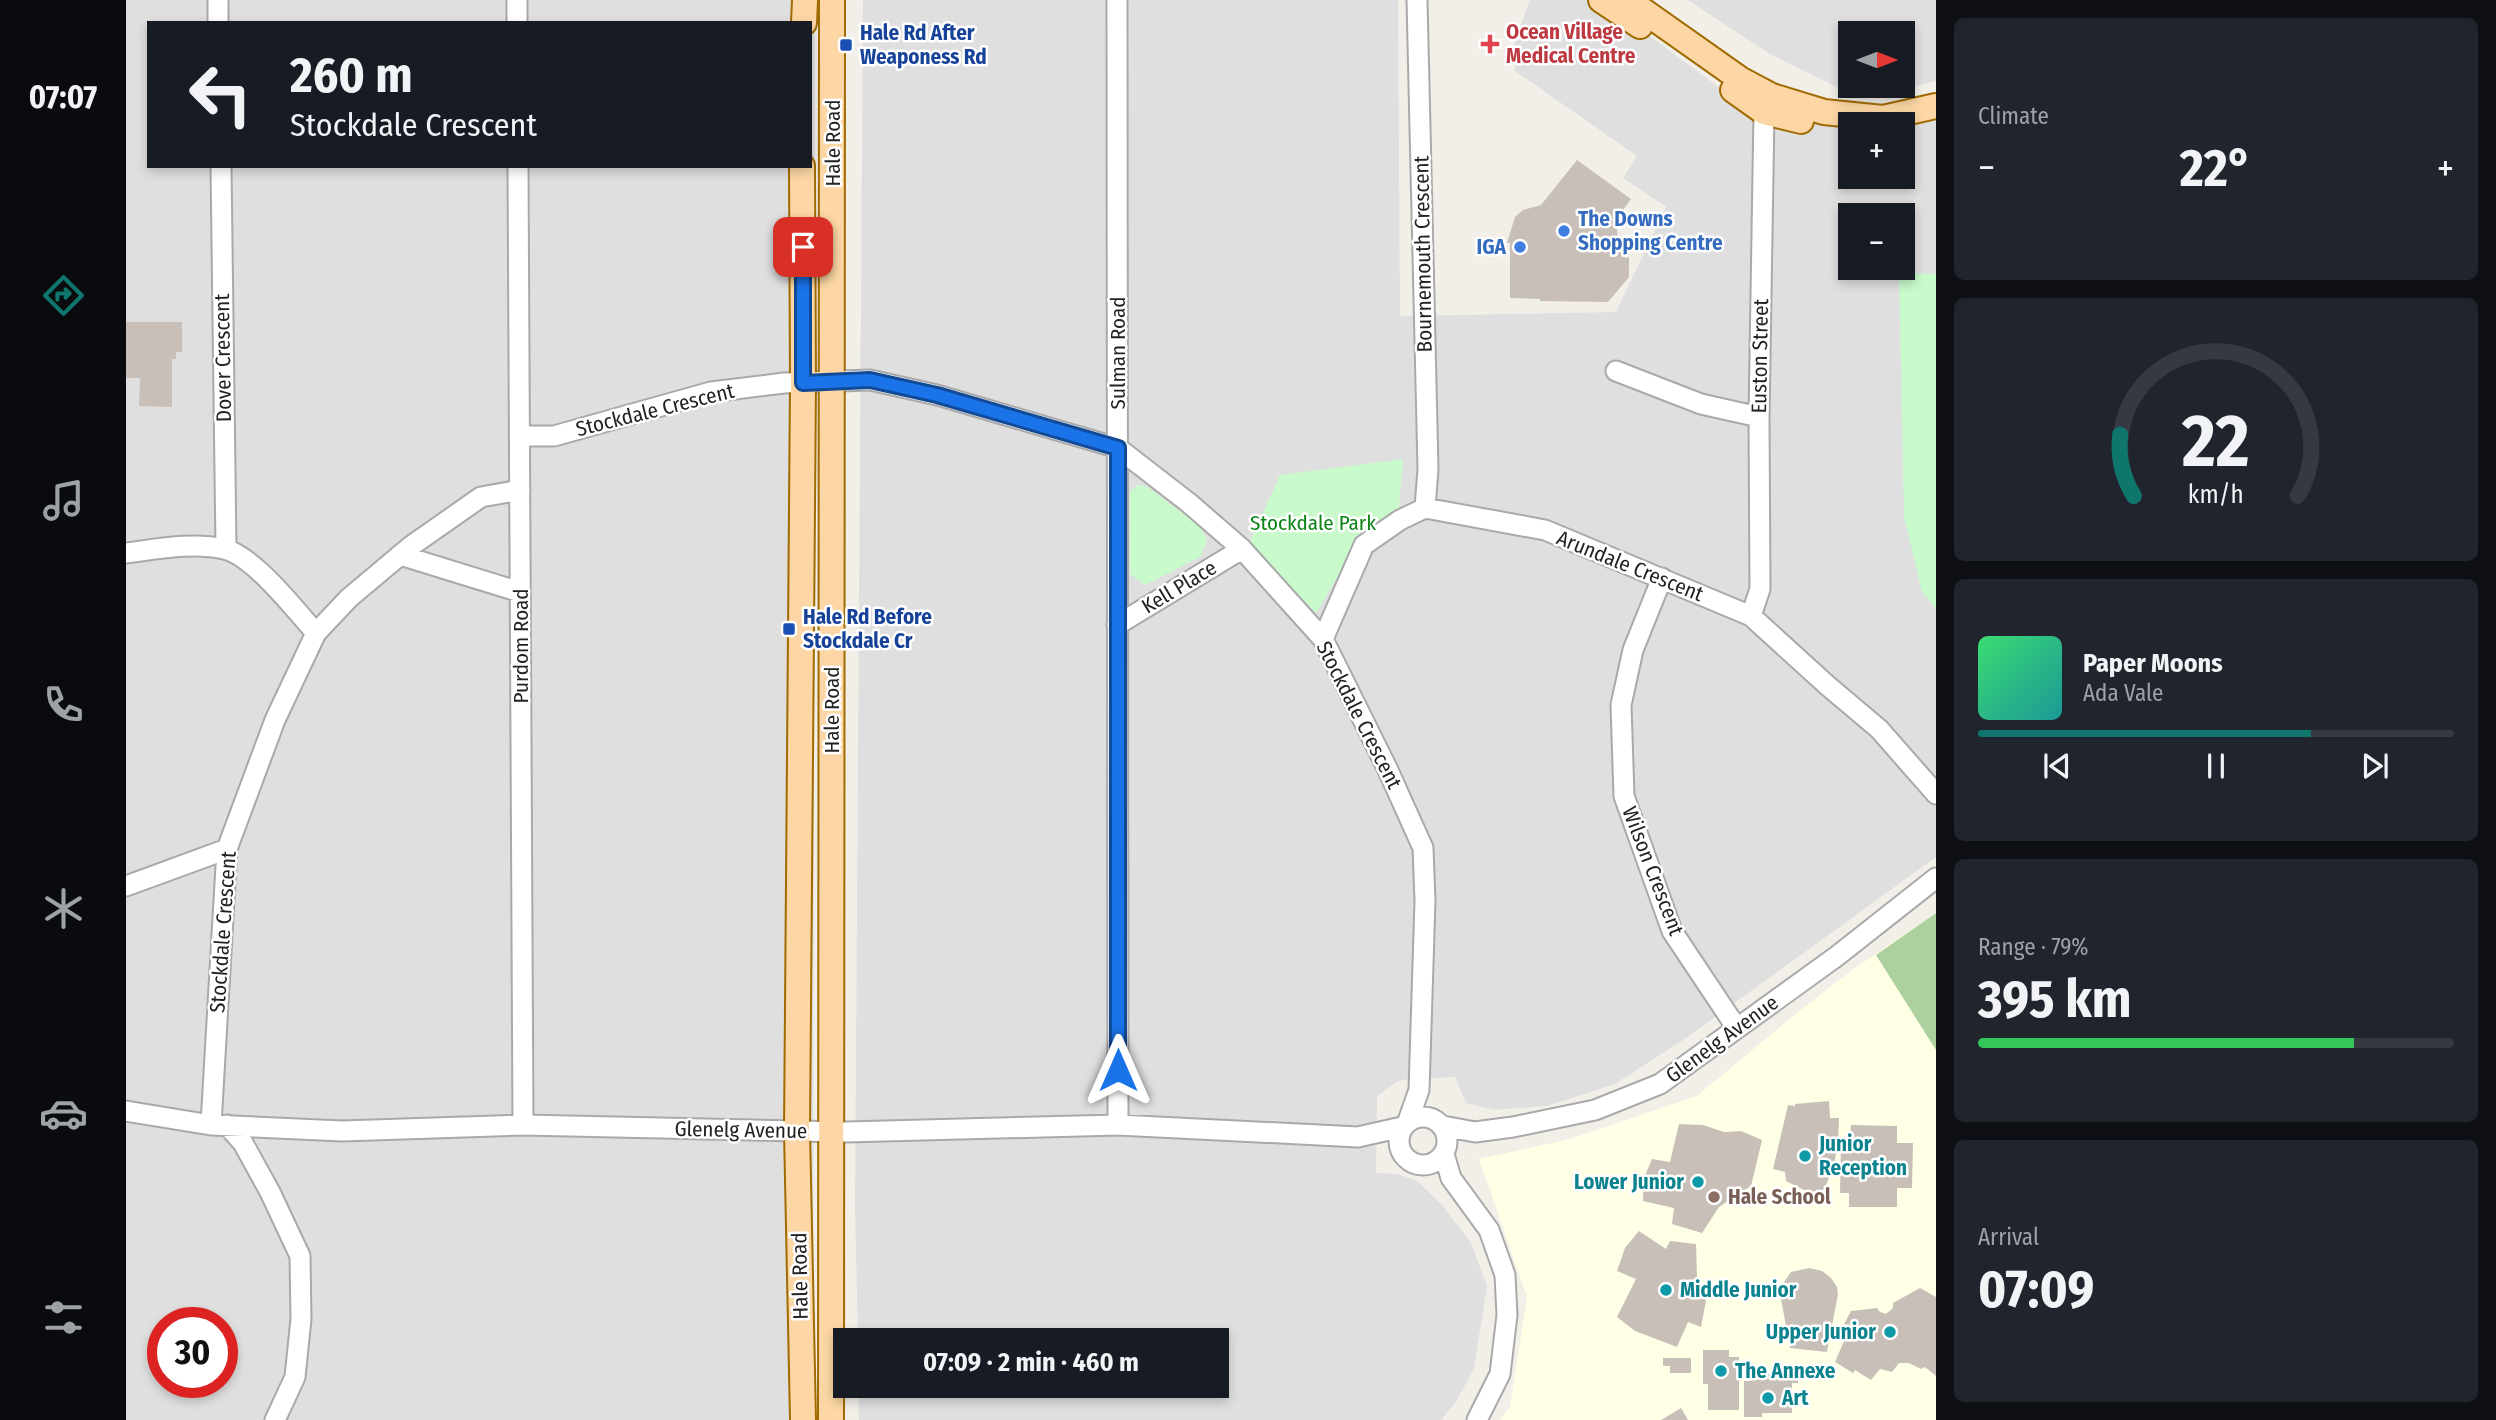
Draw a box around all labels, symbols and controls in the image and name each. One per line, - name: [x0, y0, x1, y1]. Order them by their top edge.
- place label: Ocean Village Medical Centre: [1506, 19, 1636, 69]
- place label: Hale Rd After Weaponess Rd: [860, 20, 987, 70]
- north arrow: [1838, 21, 1914, 98]
- map controls: [1838, 21, 1915, 280]
- marker: Ocean Village Medical Centre: [1480, 34, 1500, 54]
- marker: Hale Rd After Weaponess Rd: [838, 37, 854, 53]
- text: 260 m: [290, 46, 413, 105]
- icon: left: [175, 49, 266, 140]
- text: 07:07: [29, 78, 97, 116]
- street label: Hale Road: [820, 99, 846, 187]
- text: Climate: [1978, 102, 2049, 130]
- text: Stockdale Crescent: [290, 106, 537, 144]
- button: +: [1838, 112, 1915, 189]
- text: 22°: [2180, 137, 2252, 200]
- text: −: [1978, 145, 1995, 191]
- text: +: [2437, 145, 2454, 191]
- street label: Bournemouth Crescent: [1408, 155, 1438, 353]
- button: −: [1838, 203, 1915, 280]
- place label: The Downs Shopping Centre: [1578, 206, 1723, 256]
- pin: [773, 217, 833, 277]
- marker: The Downs Shopping Centre: [1556, 223, 1572, 239]
- icon: arrive: [784, 228, 822, 266]
- place label: IGA: [1477, 234, 1507, 260]
- marker: IGA: [1512, 239, 1528, 255]
- icon: directions: [39, 271, 88, 320]
- street label: Dover Crescent: [209, 293, 237, 422]
- street label: Sulman Road: [1105, 297, 1131, 409]
- street label: Euston Street: [1746, 298, 1774, 414]
- street label: Stockdale Crescent: [573, 378, 737, 442]
- text: 22: [2181, 398, 2250, 485]
- icon: music: [39, 476, 88, 525]
- text: km/h: [2188, 479, 2244, 509]
- park label: Stockdale Park: [1250, 510, 1376, 536]
- street label: Arundale Crescent: [1553, 525, 1707, 607]
- street label: Kell Place: [1137, 555, 1221, 619]
- street label: Purdom Road: [508, 588, 534, 704]
- place label: Hale Rd Before Stockdale Cr: [803, 604, 932, 654]
- marker: Hale Rd Before Stockdale Cr: [781, 621, 797, 637]
- street label: Stockdale Crescent: [1311, 637, 1407, 793]
- text: Paper Moons: [2083, 648, 2223, 679]
- street label: Hale Road: [819, 666, 845, 754]
- text: Ada Vale: [2083, 679, 2163, 707]
- icon: phone: [39, 680, 88, 729]
- icon: previous: [2038, 747, 2076, 785]
- icon: pause: [2197, 747, 2235, 785]
- icon: next: [2356, 747, 2394, 785]
- street label: Wilson Crescent: [1617, 803, 1690, 939]
- street label: Stockdale Crescent: [204, 850, 242, 1014]
- icon: climate: [39, 884, 88, 933]
- text: Range · 79%: [1978, 933, 2089, 961]
- text: 395 km: [1978, 968, 2132, 1031]
- street label: Glenelg Avenue: [1661, 989, 1783, 1089]
- position arrow: [1081, 1033, 1155, 1107]
- icon: car: [39, 1089, 88, 1138]
- street label: Glenelg Avenue: [674, 1116, 808, 1144]
- place label: Junior Reception: [1818, 1131, 1907, 1181]
- marker: Junior Reception: [1797, 1148, 1813, 1164]
- place label: Lower Junior: [1574, 1169, 1684, 1195]
- marker: Lower Junior: [1690, 1174, 1706, 1190]
- place label: Hale School: [1728, 1184, 1831, 1210]
- marker: Hale School: [1706, 1189, 1722, 1205]
- text: Arrival: [1978, 1223, 2039, 1251]
- street label: Hale Road: [786, 1232, 814, 1320]
- text: 07:09: [1978, 1258, 2094, 1321]
- place label: Middle Junior: [1680, 1277, 1797, 1303]
- marker: Middle Junior: [1658, 1282, 1674, 1298]
- icon: filters: [39, 1293, 88, 1342]
- speed limit sign: 30: [147, 1307, 238, 1398]
- place label: Upper Junior: [1766, 1319, 1876, 1345]
- marker: Upper Junior: [1882, 1324, 1898, 1340]
- text: 07:09 · 2 min · 460 m: [923, 1347, 1139, 1378]
- place label: The Annexe: [1735, 1358, 1836, 1384]
- marker: The Annexe: [1713, 1363, 1729, 1379]
- place label: Art: [1781, 1385, 1809, 1411]
- marker: Art: [1760, 1390, 1776, 1406]

